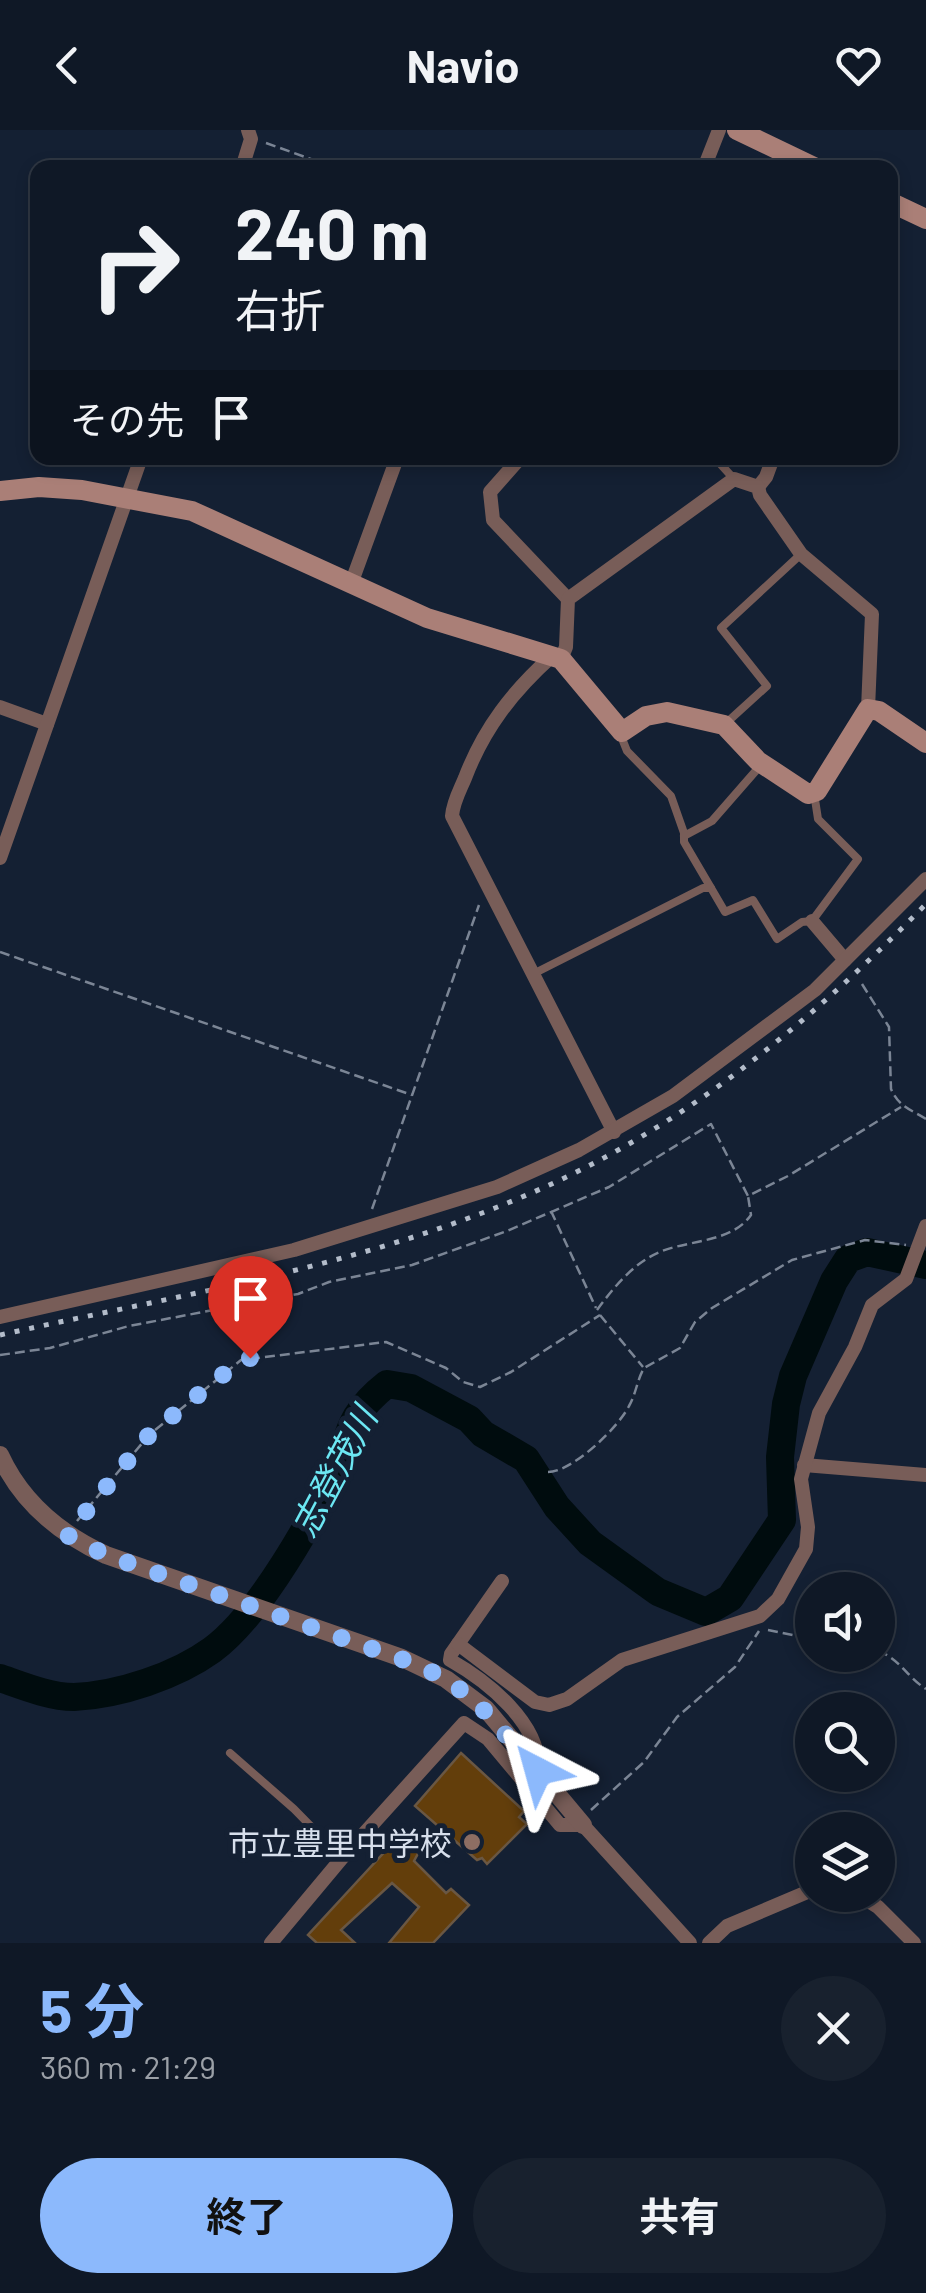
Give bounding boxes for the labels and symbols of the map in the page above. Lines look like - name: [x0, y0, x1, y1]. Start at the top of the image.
- pin: [208, 1256, 293, 1359]
- water label: 志登茂川: [282, 1396, 386, 1543]
- position arrow: [486, 1719, 590, 1823]
- place label: 市立豊里中学校: [228, 1823, 452, 1861]
- marker: 市立豊里中学校: [461, 1831, 483, 1853]

